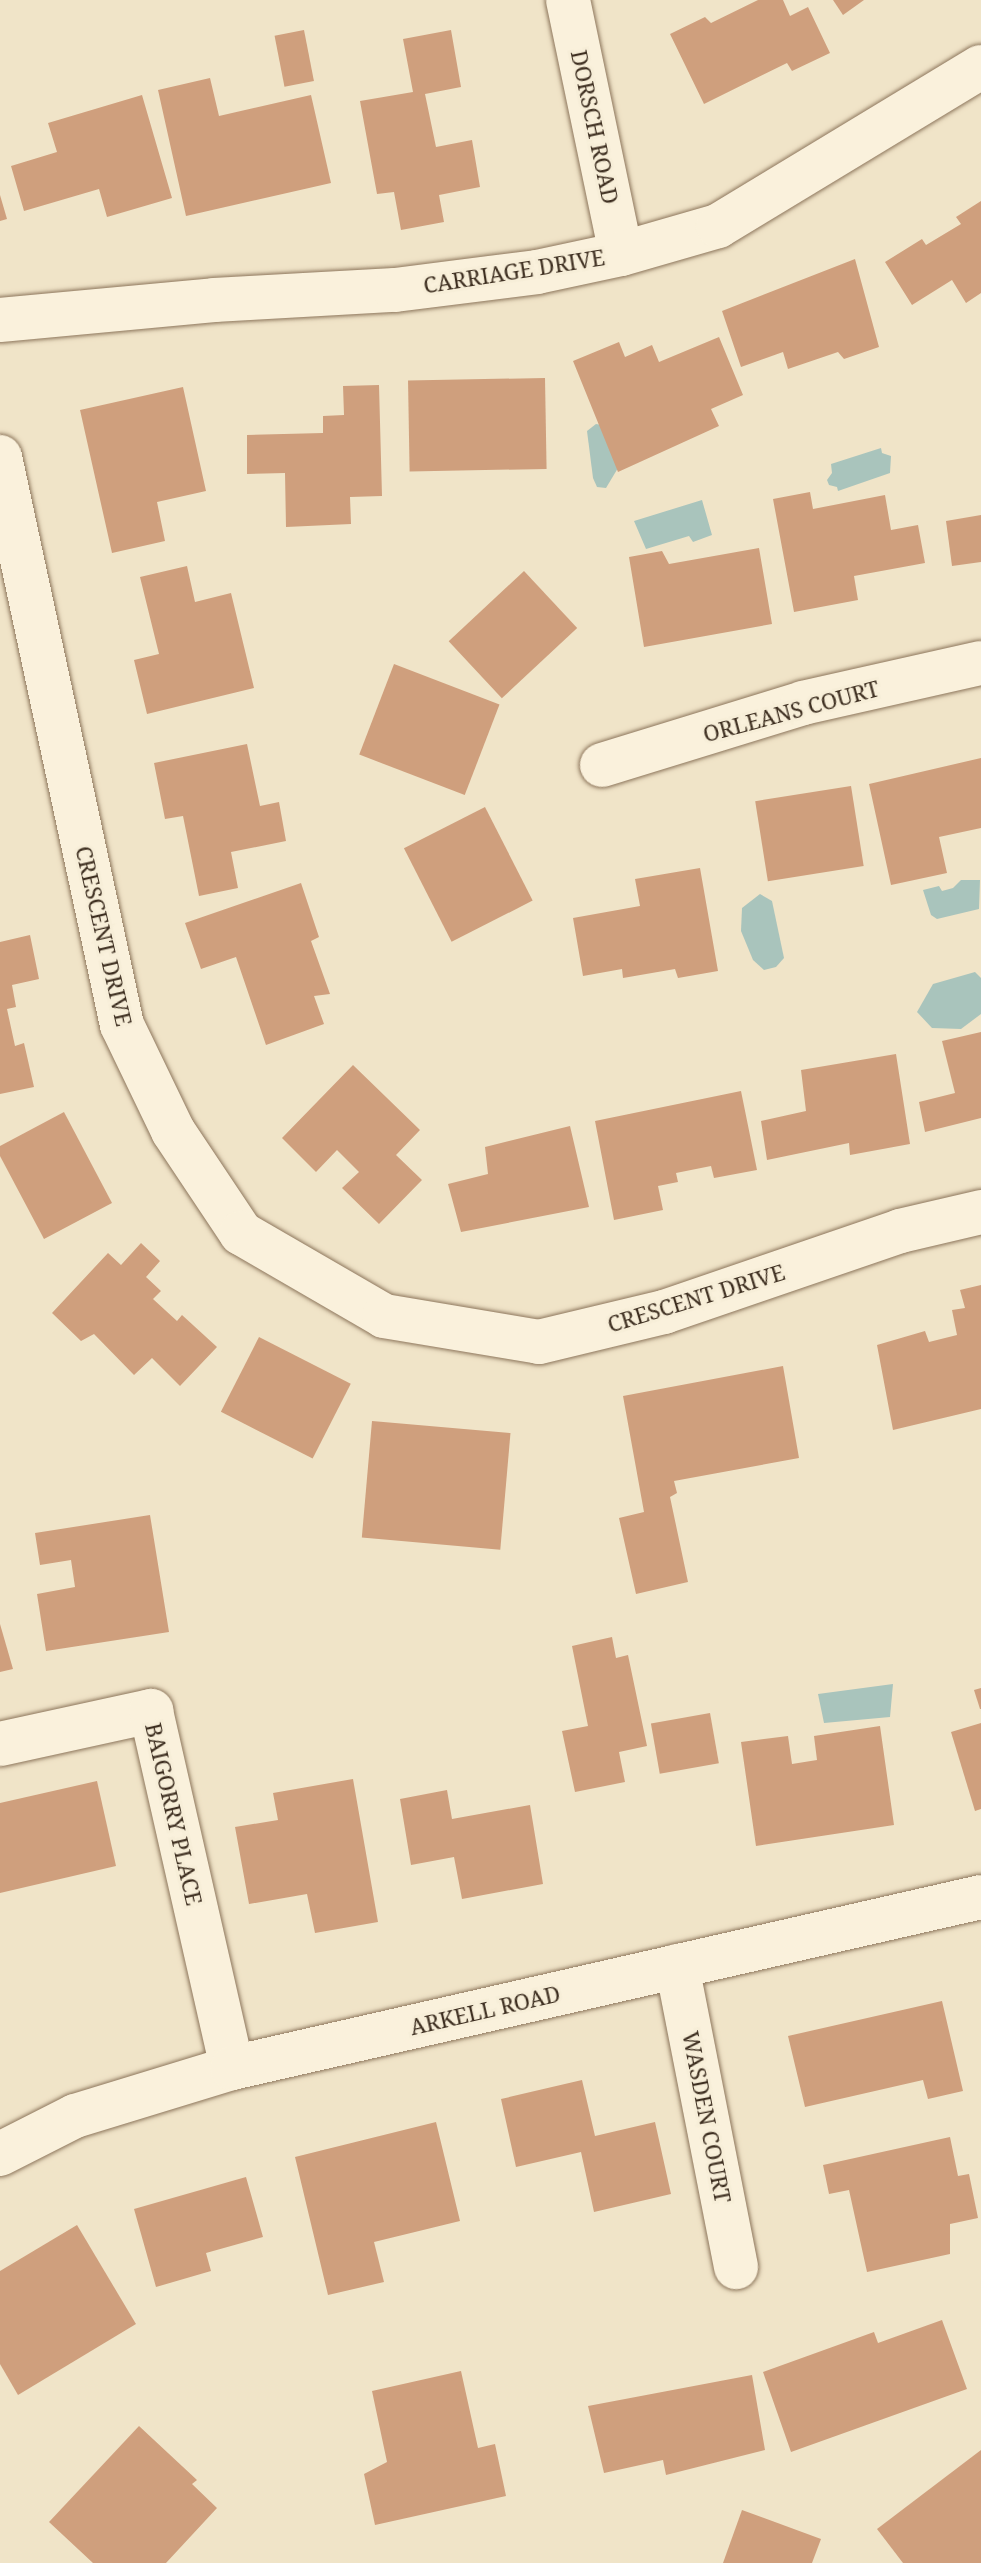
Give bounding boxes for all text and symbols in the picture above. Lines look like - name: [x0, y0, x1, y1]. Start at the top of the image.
- street label: DORSCH ROAD: [566, 48, 624, 206]
- street label: CARRIAGE DRIVE: [421, 244, 607, 298]
- street label: ORLEANS COURT: [700, 675, 882, 747]
- street label: CRESCENT DRIVE: [70, 843, 138, 1029]
- street label: CRESCENT DRIVE: [604, 1258, 788, 1338]
- street label: BAIGORRY PLACE: [140, 1720, 208, 1908]
- street label: ARKELL ROAD: [407, 1980, 563, 2040]
- street label: WASDEN COURT: [677, 2029, 737, 2205]

